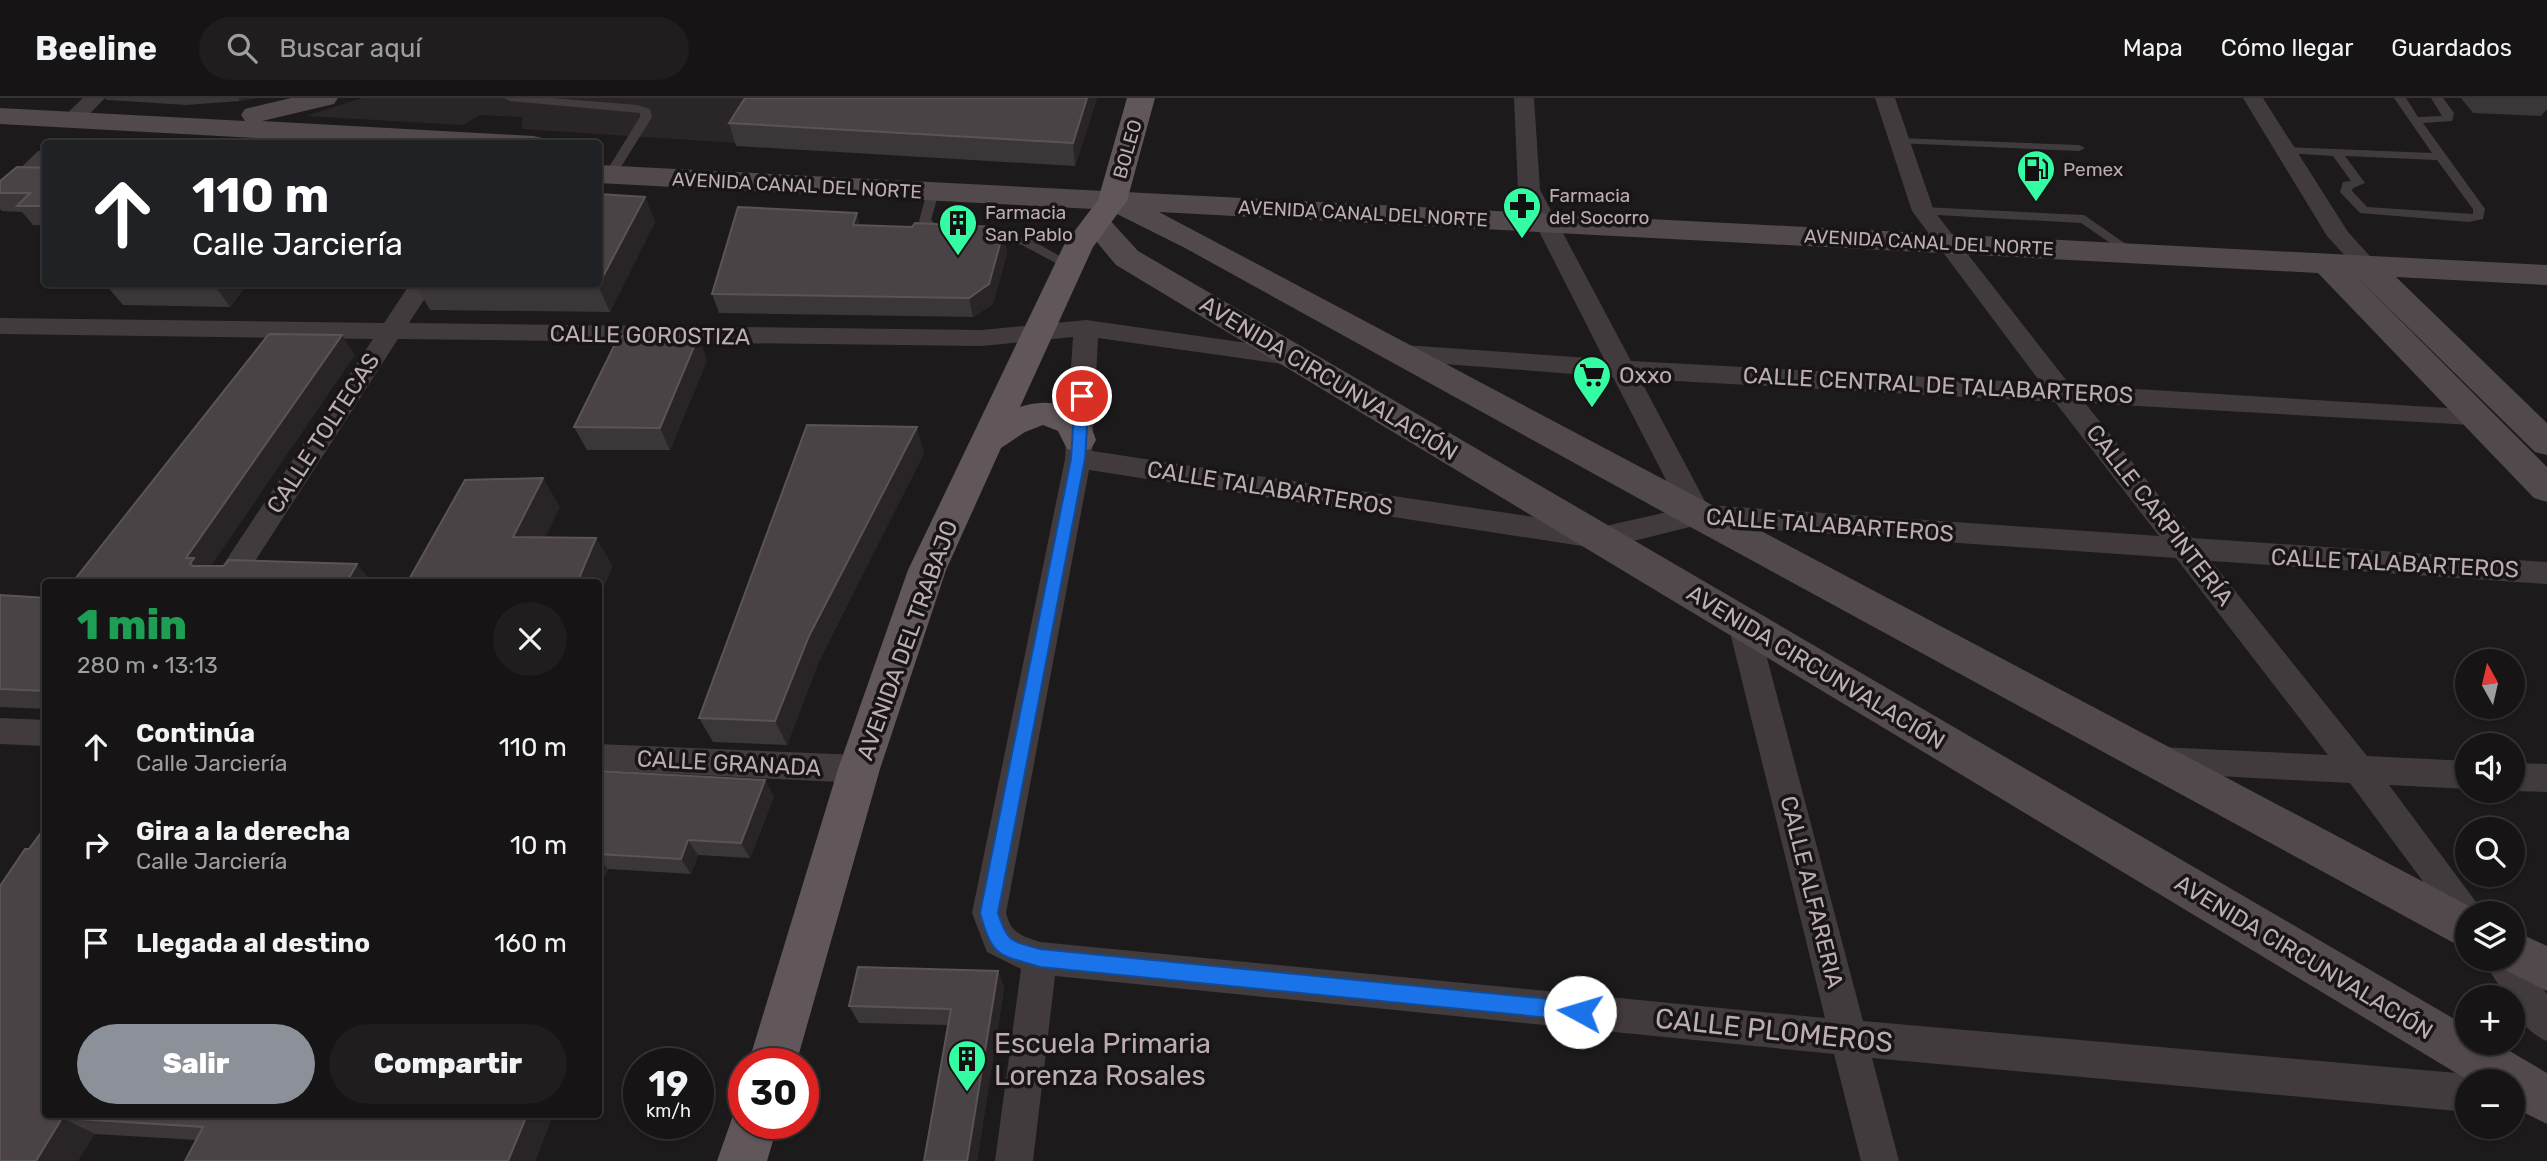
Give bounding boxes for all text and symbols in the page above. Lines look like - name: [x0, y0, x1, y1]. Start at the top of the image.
- search box: [199, 17, 689, 80]
- text: Beeline: [35, 29, 157, 68]
- icon: search: [223, 29, 261, 67]
- text: Buscar aquí: [279, 33, 422, 64]
- text: Mapa: [2123, 34, 2183, 62]
- text: Cómo llegar: [2221, 34, 2353, 62]
- text: Guardados: [2391, 34, 2512, 62]
- street label: BOLEO: [1108, 117, 1147, 181]
- fuel station icon: Pemex: [2015, 148, 2057, 203]
- place label: Pemex: [2063, 158, 2123, 181]
- text: 110 m: [192, 166, 329, 224]
- street label: AVENIDA CANAL DEL NORTE: [671, 167, 923, 204]
- icon: ahead: [77, 168, 168, 259]
- place label: Farmacia del Socorro: [1549, 184, 1650, 229]
- pharmacy icon: Farmacia del Socorro: [1501, 185, 1543, 240]
- street label: AVENIDA CANAL DEL NORTE: [1237, 195, 1489, 232]
- place label: Farmacia San Pablo: [985, 201, 1073, 246]
- building icon: Farmacia San Pablo: [937, 202, 979, 257]
- street label: AVENIDA CANAL DEL NORTE: [1803, 224, 2055, 261]
- text: Calle Jarciería: [192, 225, 403, 263]
- street label: AVENIDA CIRCUNVALACIÓN: [1195, 290, 1463, 466]
- street label: CALLE GOROSTIZA: [549, 319, 751, 351]
- street label: CALLE TOLTECAS: [261, 347, 385, 519]
- supermarket icon: Oxxo: [1571, 354, 1613, 409]
- place label: Oxxo: [1619, 361, 1672, 389]
- street label: CALLE CENTRAL DE TALABARTEROS: [1742, 361, 2134, 409]
- pin: [1052, 366, 1112, 426]
- icon: arrive: [1063, 377, 1101, 415]
- street label: CALLE CARPINTERÍA: [2080, 419, 2240, 611]
- street label: CALLE TALABARTEROS: [1145, 455, 1395, 521]
- street label: CALLE TALABARTEROS: [1705, 502, 1955, 548]
- street label: AVENIDA DEL TRABAJO: [851, 516, 963, 764]
- street label: CALLE TALABARTEROS: [2270, 543, 2520, 583]
- street label: AVENIDA CIRCUNVALACIÓN: [1682, 579, 1950, 755]
- text: 1 min: [77, 600, 187, 650]
- button: close: [493, 602, 567, 676]
- north arrow: [2455, 649, 2525, 719]
- map controls: [2455, 649, 2525, 1139]
- text: 280 m · 13:13: [77, 651, 218, 679]
- text: Continúa: [136, 718, 255, 749]
- icon: ahead: [77, 728, 115, 766]
- text: 110 m: [499, 732, 567, 763]
- button: sound: [2455, 733, 2525, 803]
- street label: CALLE GRANADA: [636, 744, 822, 782]
- text: Calle Jarciería: [136, 749, 288, 777]
- street label: CALLE ALFARERIA: [1775, 793, 1849, 991]
- text: Gira a la derecha: [136, 816, 350, 847]
- button: search: [2455, 817, 2525, 887]
- icon: right: [77, 826, 115, 864]
- text: 10 m: [510, 830, 567, 861]
- text: Calle Jarciería: [136, 847, 288, 875]
- street label: AVENIDA CIRCUNVALACIÓN: [2170, 869, 2438, 1045]
- button: layers: [2455, 901, 2525, 971]
- icon: arrive: [77, 924, 115, 962]
- text: Llegada al destino: [136, 928, 370, 959]
- text: 160 m: [494, 928, 567, 959]
- position arrow: [1543, 975, 1617, 1049]
- button: +: [2455, 985, 2525, 1055]
- street label: CALLE PLOMEROS: [1653, 1002, 1894, 1059]
- button: Salir: [77, 1024, 315, 1104]
- button: Compartir: [329, 1024, 567, 1104]
- place label: Escuela Primaria Lorenza Rosales: [994, 1027, 1211, 1092]
- building icon: Escuela Primaria Lorenza Rosales: [946, 1038, 988, 1093]
- speed limit sign: 30: [728, 1048, 819, 1139]
- text: 19: [649, 1063, 688, 1105]
- button: −: [2455, 1069, 2525, 1139]
- text: km/h: [646, 1100, 691, 1122]

